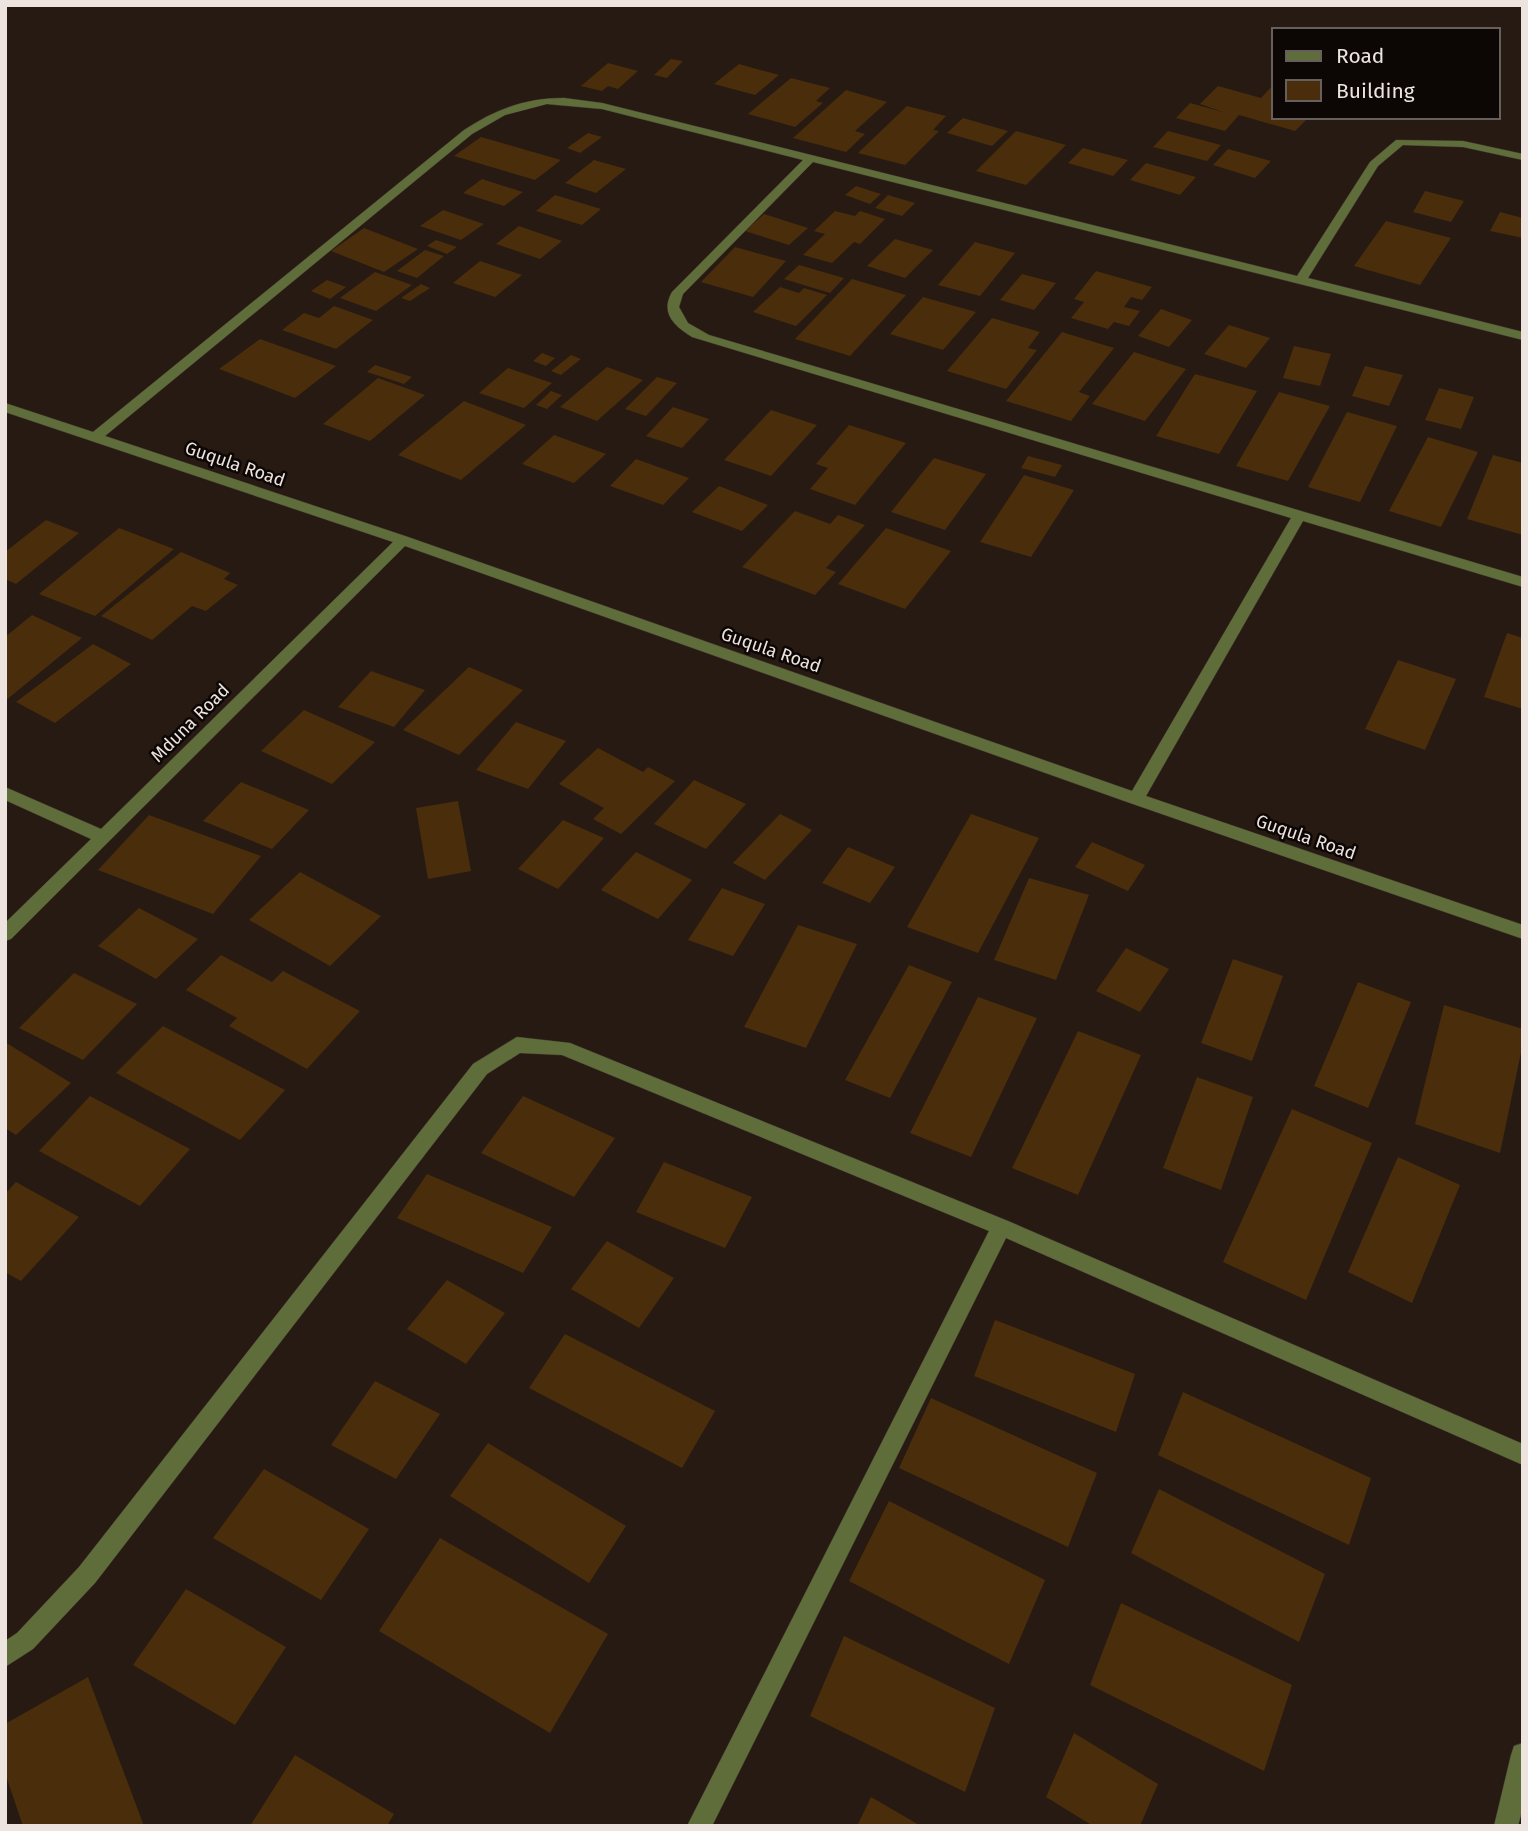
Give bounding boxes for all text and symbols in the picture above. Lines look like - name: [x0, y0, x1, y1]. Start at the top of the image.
- legend: [1272, 28, 1500, 119]
- text: Road: [1336, 43, 1384, 69]
- text: Building: [1336, 78, 1415, 104]
- street label: Guqula Road: [182, 437, 288, 491]
- street label: Guqula Road: [718, 623, 824, 677]
- street label: Mduna Road: [146, 679, 234, 767]
- street label: Guqula Road: [1253, 810, 1359, 864]

